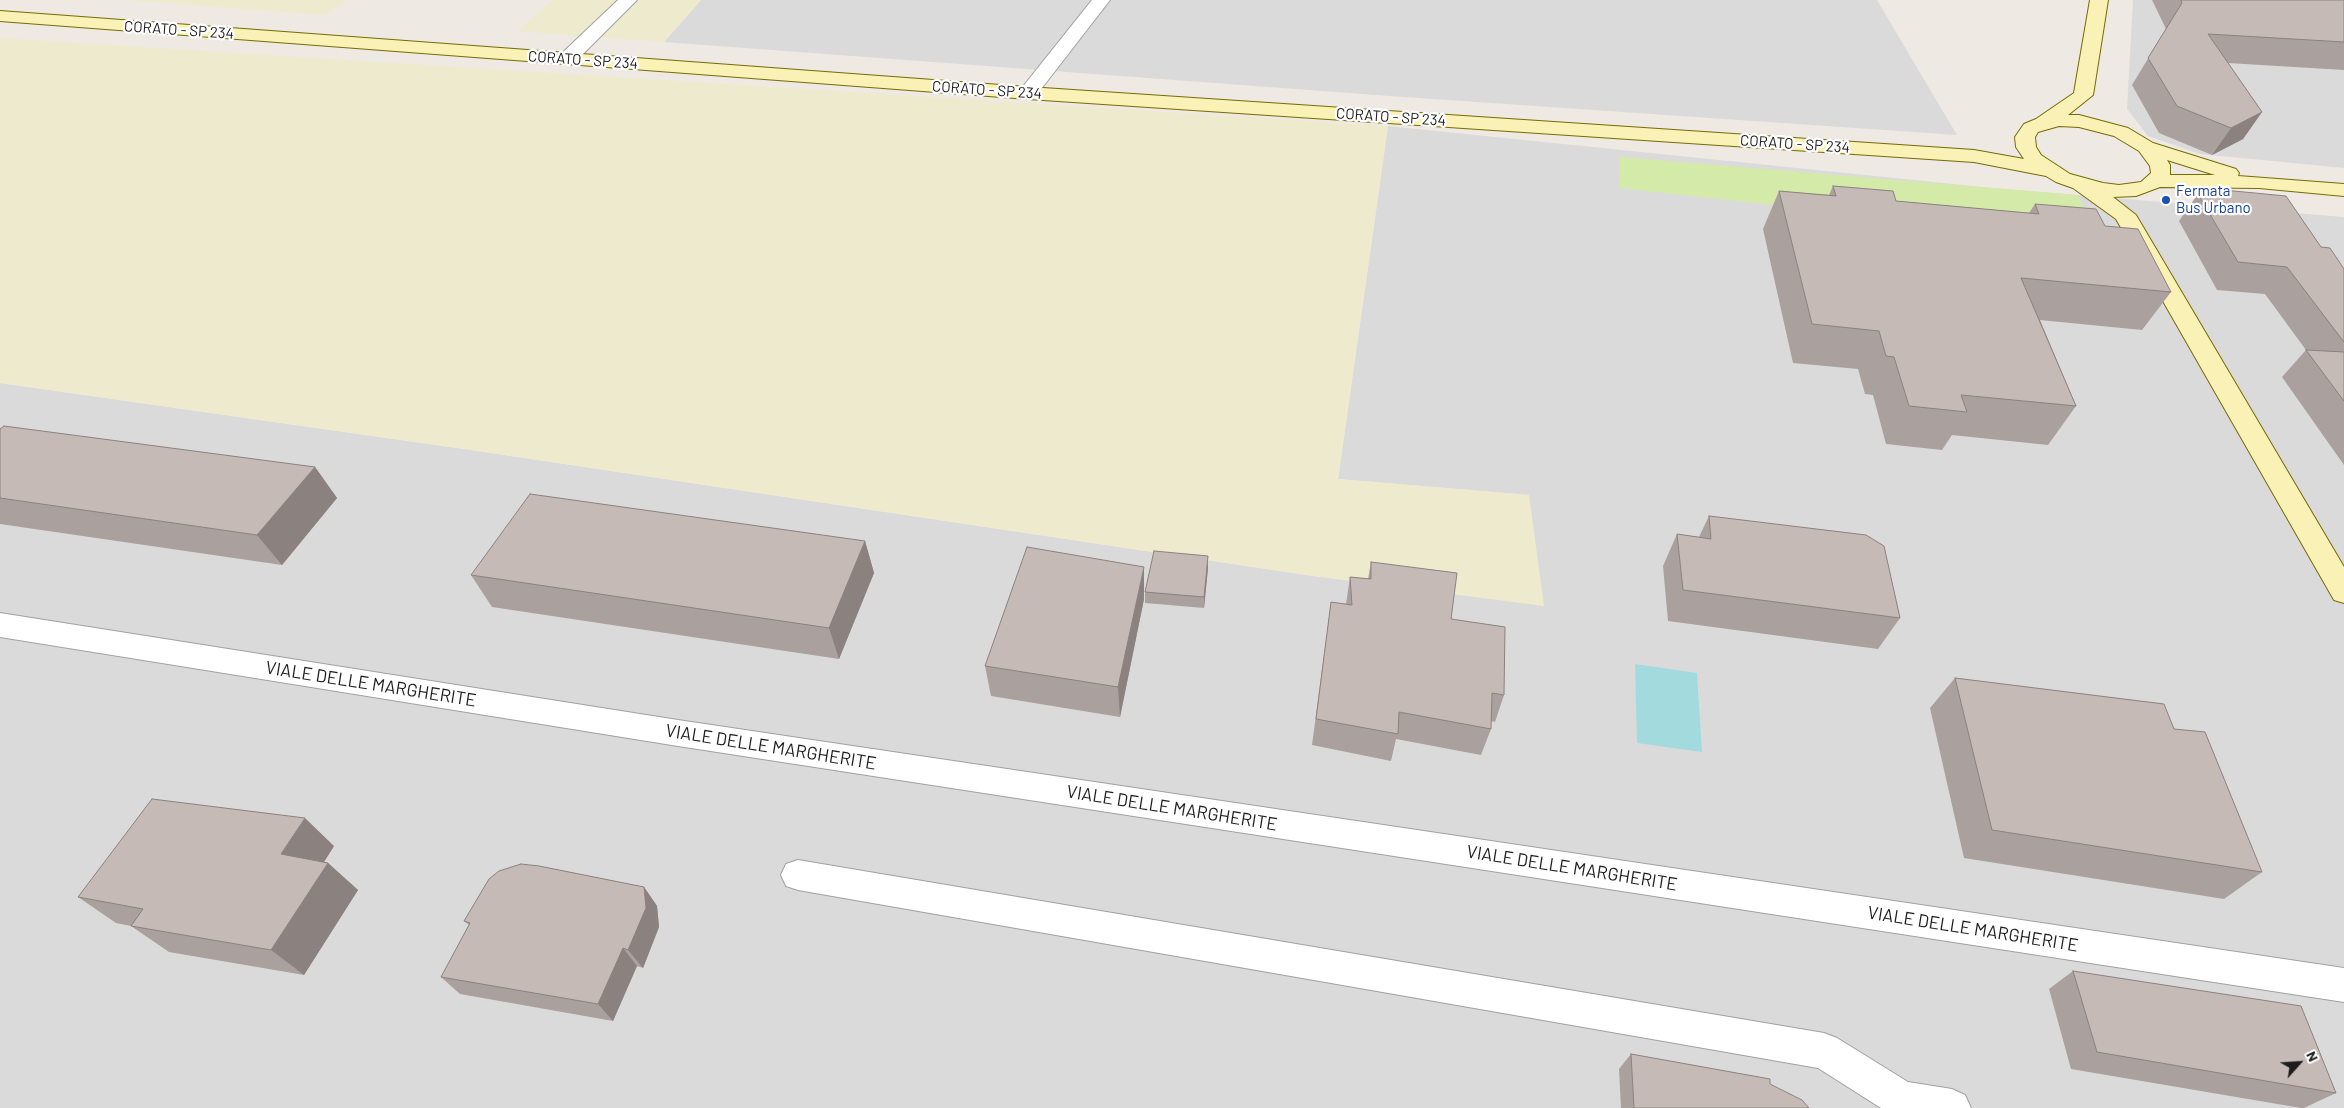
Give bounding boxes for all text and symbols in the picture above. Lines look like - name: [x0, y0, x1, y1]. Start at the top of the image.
- street label: CORATO - SP 234: [124, 17, 234, 43]
- street label: CORATO - SP 234: [528, 47, 638, 73]
- street label: CORATO - SP 234: [932, 77, 1042, 103]
- street label: CORATO - SP 234: [1336, 104, 1446, 130]
- street label: CORATO - SP 234: [1740, 131, 1850, 157]
- place label: Fermata Bus Urbano: [2176, 182, 2251, 217]
- marker: Fermata Bus Urbano: [2160, 194, 2172, 206]
- street label: VIALE DELLE MARGHERITE: [264, 657, 478, 711]
- street label: VIALE DELLE MARGHERITE: [664, 720, 878, 774]
- street label: VIALE DELLE MARGHERITE: [1065, 781, 1279, 835]
- street label: VIALE DELLE MARGHERITE: [1465, 841, 1679, 895]
- street label: VIALE DELLE MARGHERITE: [1866, 902, 2080, 956]
- north arrow: [2274, 1038, 2324, 1088]
- text: N: [2303, 1048, 2323, 1064]

